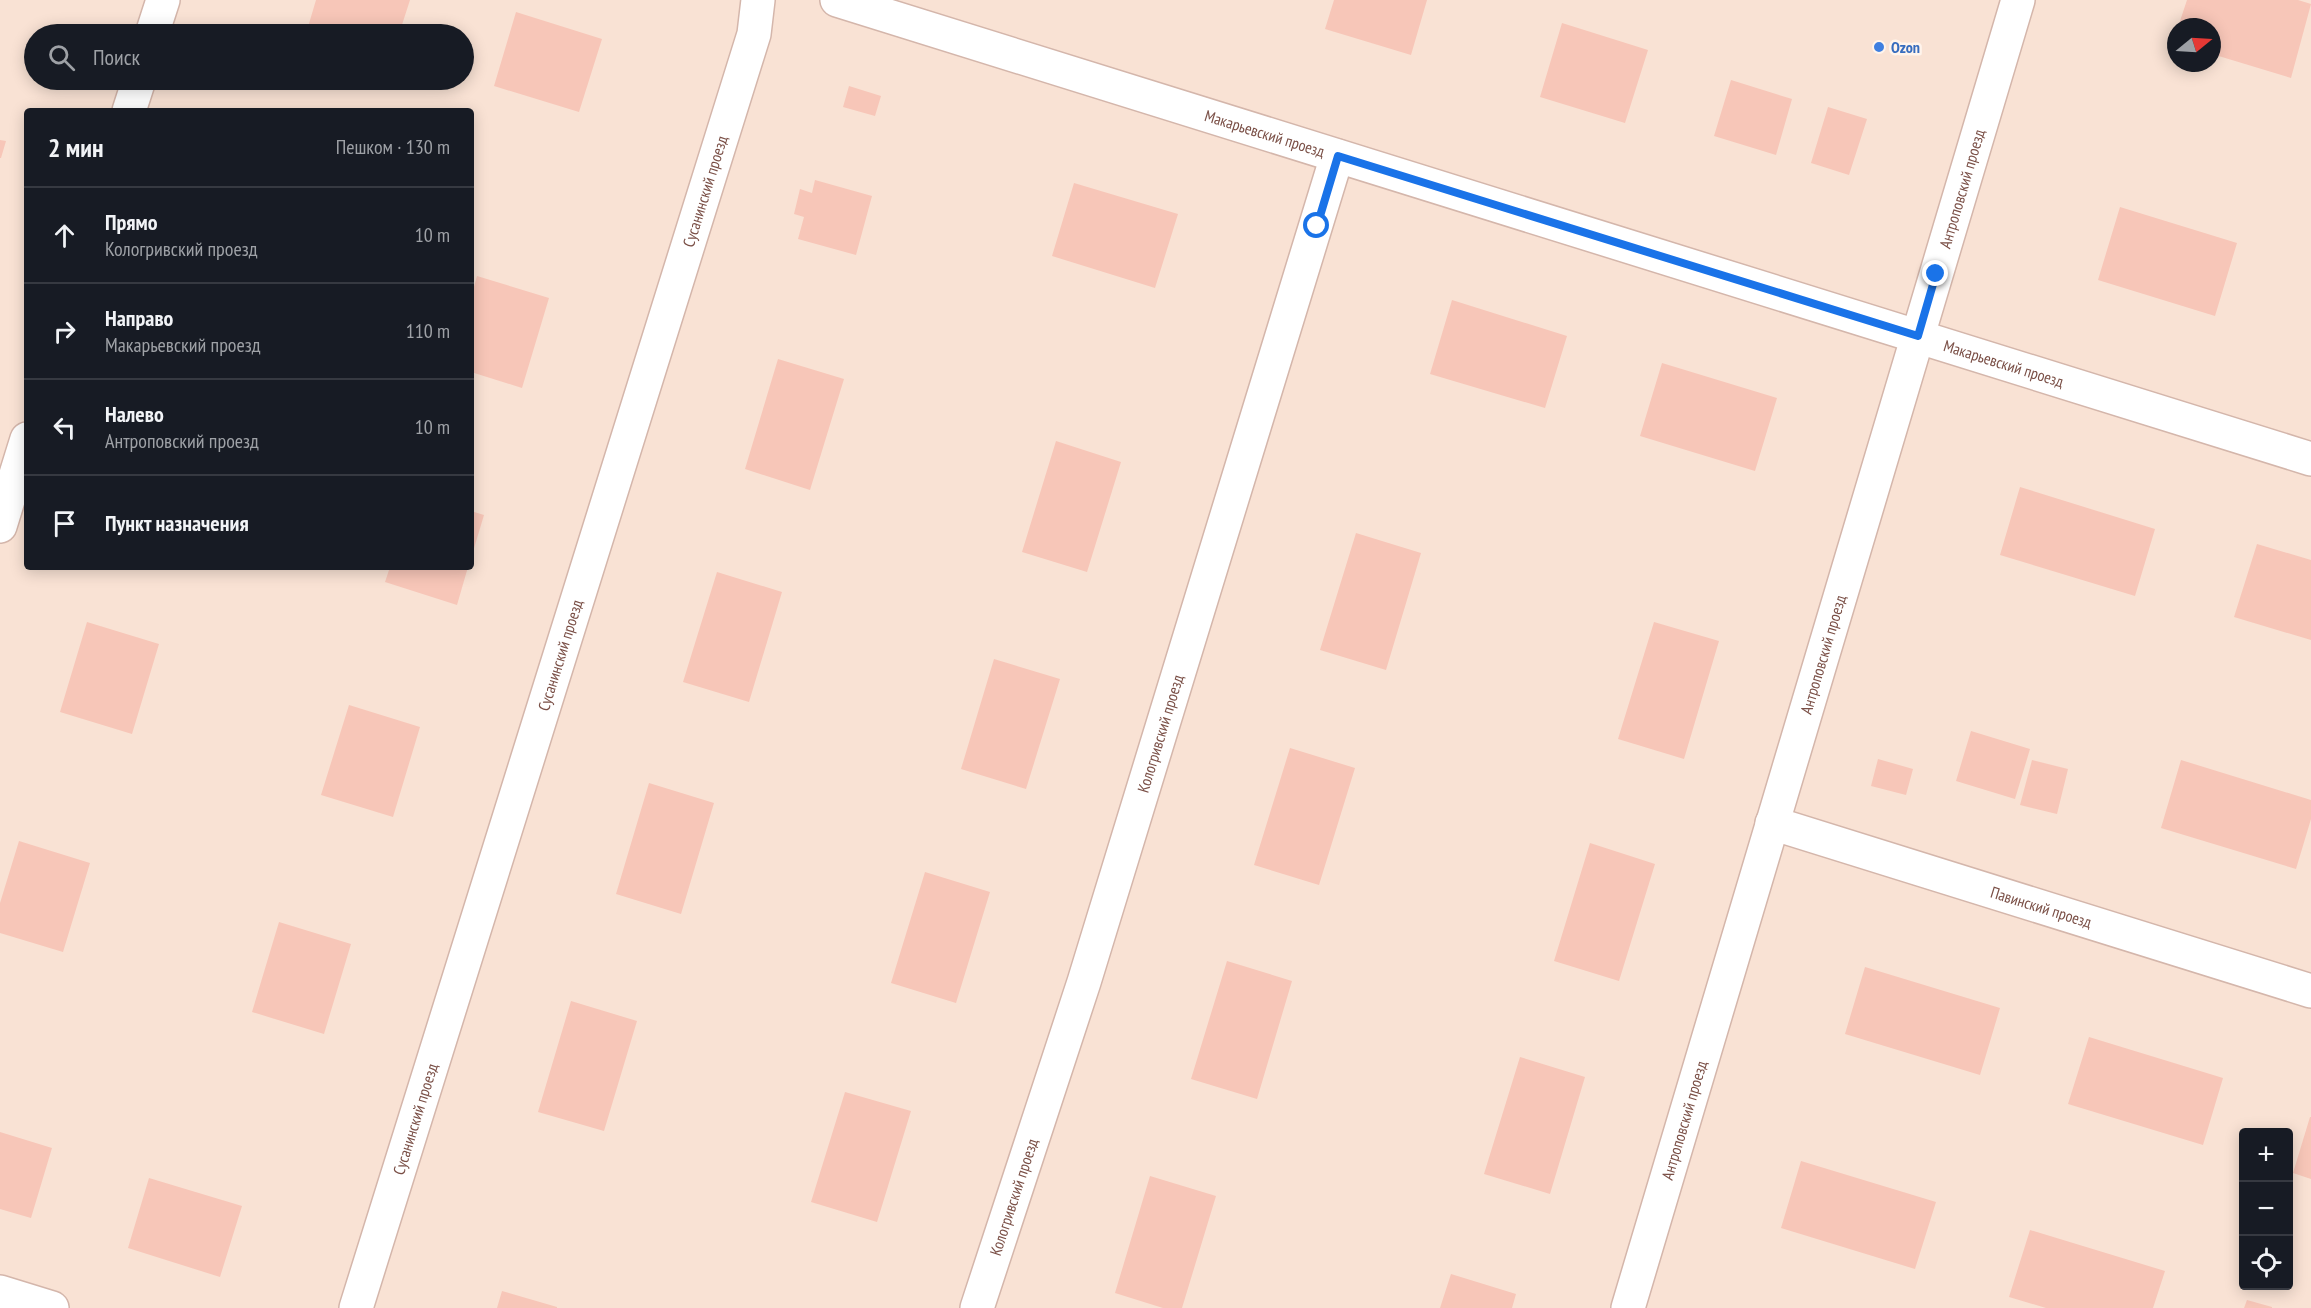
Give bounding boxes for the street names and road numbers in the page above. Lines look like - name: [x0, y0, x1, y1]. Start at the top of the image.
- street label: Макарьевский проезд: [1202, 105, 1327, 161]
- street label: Антроповский проезд: [1935, 127, 1989, 251]
- street label: Сусанинский проезд: [678, 133, 732, 249]
- street label: Макарьевский проезд: [1941, 335, 2066, 391]
- street label: Антроповский проезд: [1796, 593, 1850, 716]
- street label: Сусанинский проезд: [533, 597, 587, 713]
- street label: Кологривский проезд: [1133, 672, 1188, 795]
- street label: Павинский проезд: [1988, 882, 2094, 932]
- street label: Антроповский проезд: [1657, 1058, 1711, 1182]
- street label: Сусанинский проезд: [388, 1061, 442, 1177]
- street label: Кологривский проезд: [985, 1136, 1042, 1258]

